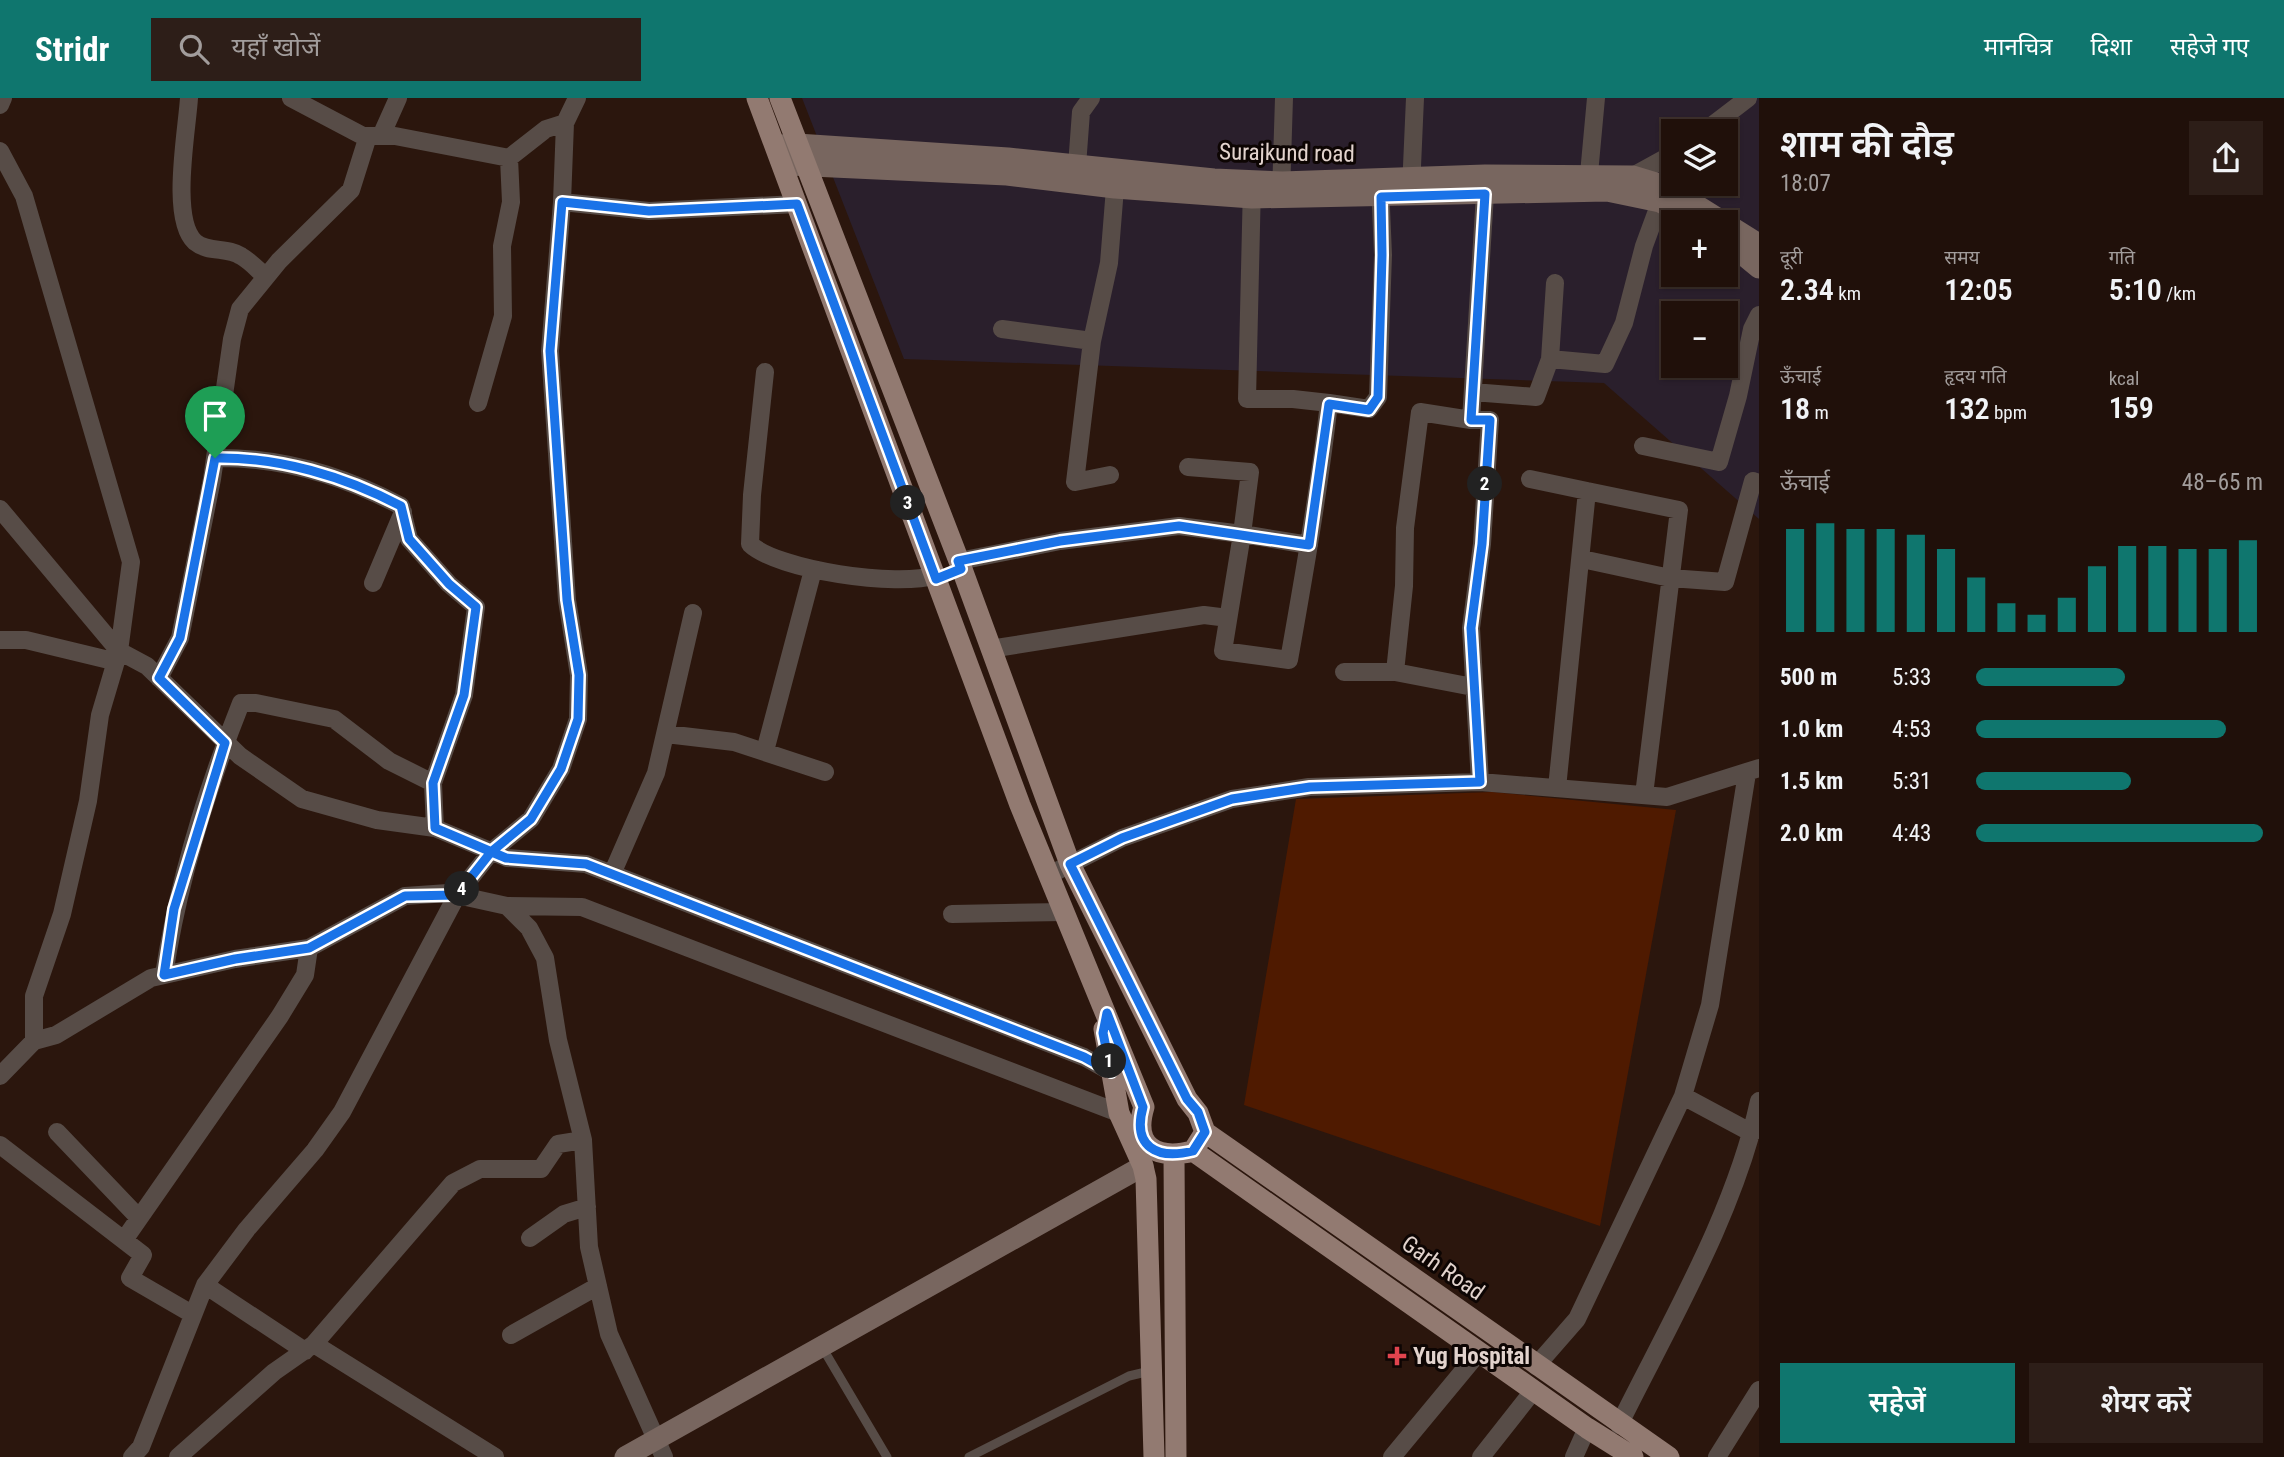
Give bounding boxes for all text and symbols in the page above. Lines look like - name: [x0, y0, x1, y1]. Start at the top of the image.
- search box: [151, 18, 641, 81]
- text: Stridr: [35, 30, 109, 69]
- icon: search: [175, 30, 213, 68]
- text: यहाँ खोजें: [231, 32, 320, 62]
- text: मानचित्र: [1984, 33, 2052, 61]
- text: दिशा: [2090, 33, 2132, 61]
- text: सहेजे गए: [2170, 33, 2249, 61]
- map controls: [1661, 119, 1738, 378]
- button: layers: [1661, 119, 1738, 196]
- button: share: [2189, 121, 2263, 195]
- text: शाम की दौड़: [1780, 122, 1954, 166]
- street label: Surajkund road: [1219, 138, 1355, 168]
- text: 18:07: [1780, 170, 1831, 197]
- button: +: [1661, 210, 1738, 287]
- text: दूरी: [1780, 246, 1803, 269]
- text: समय: [1944, 246, 1980, 269]
- text: गति: [2109, 246, 2135, 269]
- text: 2.34: [1780, 272, 1834, 307]
- text: 12:05: [1944, 272, 2013, 307]
- text: 5:10: [2109, 272, 2162, 307]
- text: km: [1834, 282, 1861, 305]
- text: /km: [2162, 282, 2196, 305]
- button: −: [1661, 301, 1738, 378]
- text: ऊँचाई: [1780, 365, 1821, 388]
- text: हृदय गति: [1944, 365, 2007, 388]
- text: kcal: [2109, 367, 2139, 390]
- pin: [185, 386, 245, 458]
- text: 159: [2109, 390, 2154, 425]
- text: 18: [1780, 391, 1810, 426]
- text: 132: [1944, 391, 1990, 426]
- icon: arrive: [196, 397, 234, 435]
- text: m: [1810, 401, 1829, 424]
- text: bpm: [1990, 401, 2027, 424]
- pin: 2: [1468, 466, 1502, 502]
- text: ऊँचाई: [1780, 469, 1830, 496]
- text: 48–65 m: [2182, 469, 2263, 496]
- text: 2: [1480, 472, 1489, 495]
- pin: 3: [890, 486, 926, 520]
- text: 3: [903, 491, 912, 514]
- text: 500 m: [1780, 664, 1837, 691]
- text: 5:33: [1892, 664, 1931, 691]
- text: 1.0 km: [1780, 716, 1843, 743]
- text: 4:53: [1892, 716, 1931, 743]
- text: 1.5 km: [1780, 768, 1843, 795]
- text: 5:31: [1892, 768, 1931, 795]
- text: 2.0 km: [1780, 820, 1843, 847]
- text: 4:43: [1892, 820, 1931, 847]
- pin: 4: [444, 872, 480, 906]
- text: 4: [457, 877, 466, 900]
- pin: 1: [1092, 1044, 1126, 1079]
- text: 1: [1104, 1049, 1113, 1072]
- street label: Garh Road: [1397, 1230, 1489, 1306]
- place label: Yug Hospital: [1413, 1343, 1530, 1370]
- marker: Yug Hospital: [1387, 1346, 1407, 1366]
- button: सहेजें: [1780, 1363, 2015, 1443]
- button: शेयर करें: [2029, 1363, 2263, 1443]

